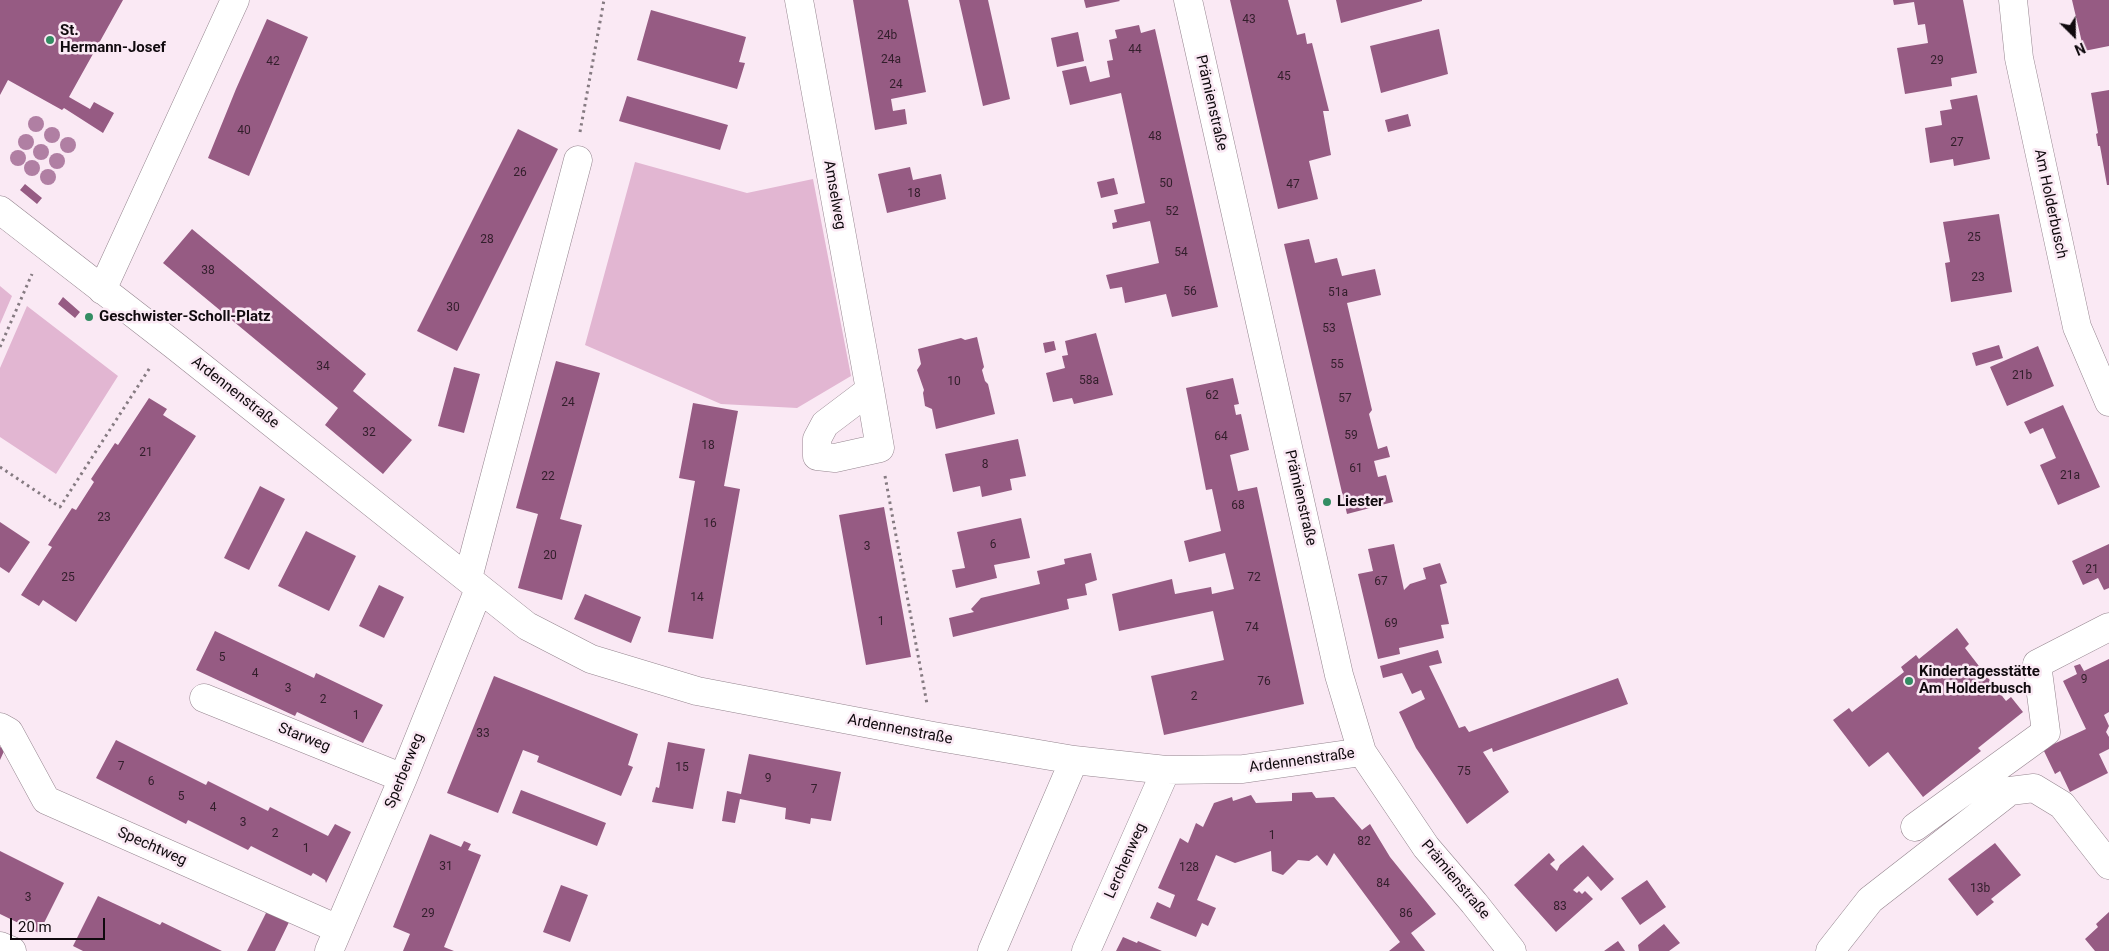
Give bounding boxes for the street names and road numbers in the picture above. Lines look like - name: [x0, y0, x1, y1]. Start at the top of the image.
- street label: Prämienstraße: [1191, 53, 1231, 153]
- street label: Am Holderbusch: [2030, 148, 2070, 260]
- street label: Amselweg: [819, 159, 849, 231]
- street label: Ardennenstraße: [188, 353, 282, 433]
- street label: Prämienstraße: [1280, 448, 1320, 548]
- street label: Ardennenstraße: [846, 711, 954, 749]
- street label: Starweg: [275, 719, 333, 757]
- street label: Sperberweg: [382, 731, 428, 811]
- street label: Ardennenstraße: [1248, 745, 1356, 777]
- street label: Lerchenweg: [1101, 820, 1151, 902]
- street label: Spechtweg: [115, 824, 189, 870]
- street label: Prämienstraße: [1417, 837, 1493, 923]

